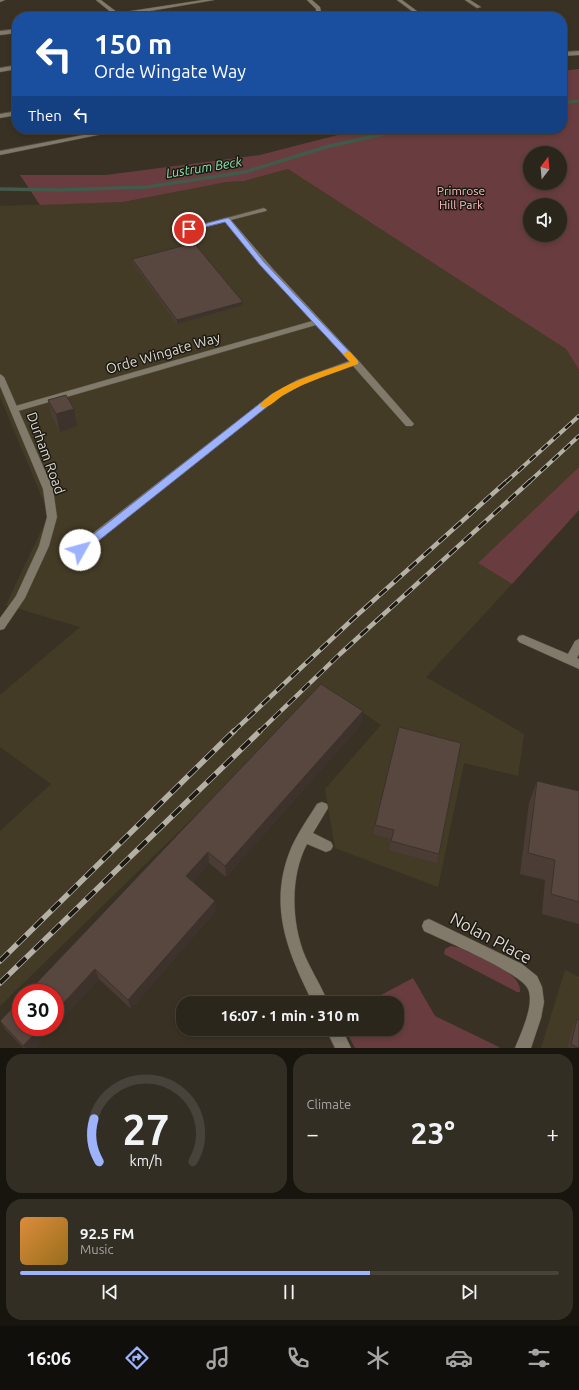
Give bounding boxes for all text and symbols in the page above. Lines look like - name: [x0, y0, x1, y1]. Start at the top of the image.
- icon: left: [28, 28, 80, 80]
- text: 150 m: [94, 28, 172, 59]
- text: Orde Wingate Way: [94, 61, 246, 81]
- icon: left: [70, 104, 92, 126]
- text: Then: [28, 107, 62, 124]
- north arrow: [523, 146, 567, 190]
- map controls: [523, 146, 567, 242]
- water label: Lustrum Beck: [165, 154, 243, 180]
- park label: Primrose Hill Park: [437, 184, 485, 211]
- button: sound: [523, 198, 567, 242]
- pin: [172, 212, 206, 246]
- icon: arrive: [178, 218, 200, 240]
- street label: Orde Wingate Way: [104, 329, 222, 377]
- street label: Durham Road: [24, 410, 68, 496]
- position arrow: [59, 529, 101, 571]
- street label: Nolan Place: [447, 908, 535, 967]
- speed limit sign: 30: [12, 984, 64, 1036]
- text: 16:07 · 1 min · 310 m: [221, 1007, 359, 1024]
- text: Climate: [307, 1097, 351, 1111]
- text: 27: [123, 1105, 170, 1152]
- text: 23°: [411, 1116, 455, 1150]
- text: −: [307, 1121, 319, 1146]
- text: +: [547, 1121, 559, 1146]
- text: km/h: [130, 1152, 163, 1168]
- text: 92.5 FM: [80, 1225, 134, 1242]
- text: Music: [80, 1242, 114, 1256]
- icon: previous: [99, 1281, 121, 1303]
- icon: pause: [278, 1281, 300, 1303]
- icon: next: [458, 1281, 480, 1303]
- icon: directions: [123, 1344, 151, 1372]
- icon: music: [204, 1344, 232, 1372]
- icon: phone: [284, 1344, 312, 1372]
- icon: climate: [364, 1344, 392, 1372]
- icon: car: [445, 1344, 473, 1372]
- icon: filters: [525, 1344, 553, 1372]
- text: 16:06: [26, 1348, 71, 1368]

